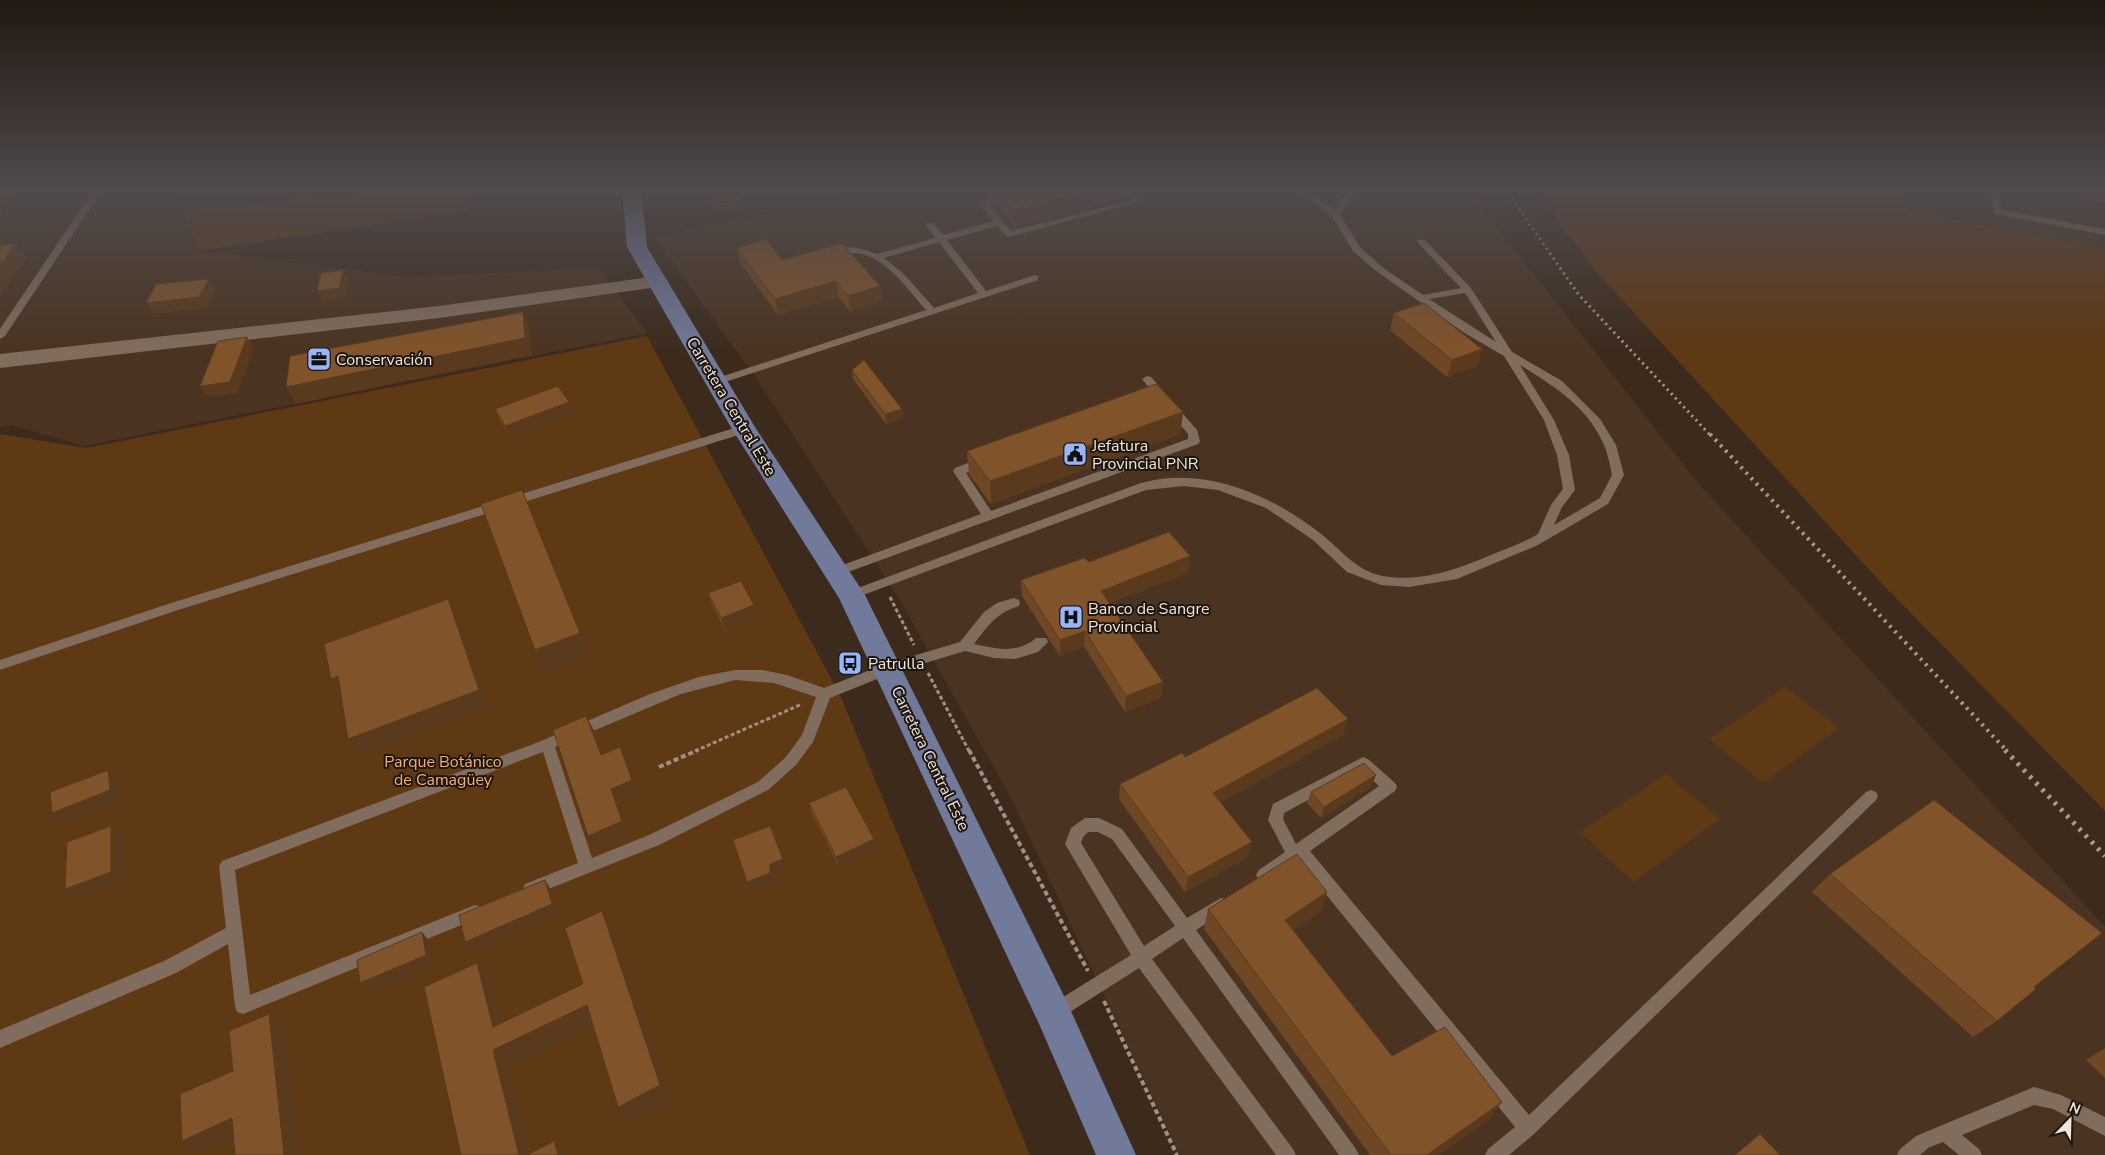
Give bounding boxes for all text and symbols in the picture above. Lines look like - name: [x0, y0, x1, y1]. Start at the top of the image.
- street label: Carretera Central Este: [681, 333, 781, 480]
- office icon: Conservación: [306, 346, 332, 372]
- place label: Conservación: [336, 349, 432, 371]
- place label: Jefatura Provincial PNR: [1091, 435, 1199, 475]
- public building icon: Jefatura Provincial PNR: [1062, 441, 1088, 467]
- place label: Banco de Sangre Provincial: [1088, 598, 1210, 638]
- hospital icon: Banco de Sangre Provincial: [1058, 604, 1084, 630]
- bus stop icon: Patrulla: [837, 650, 863, 676]
- place label: Patrulla: [868, 653, 924, 675]
- street label: Carretera Central Este: [886, 682, 975, 834]
- park label: Parque Botánico de Camagüey: [384, 751, 502, 791]
- north arrow: [2045, 1095, 2095, 1145]
- text: N: [2066, 1098, 2083, 1119]

